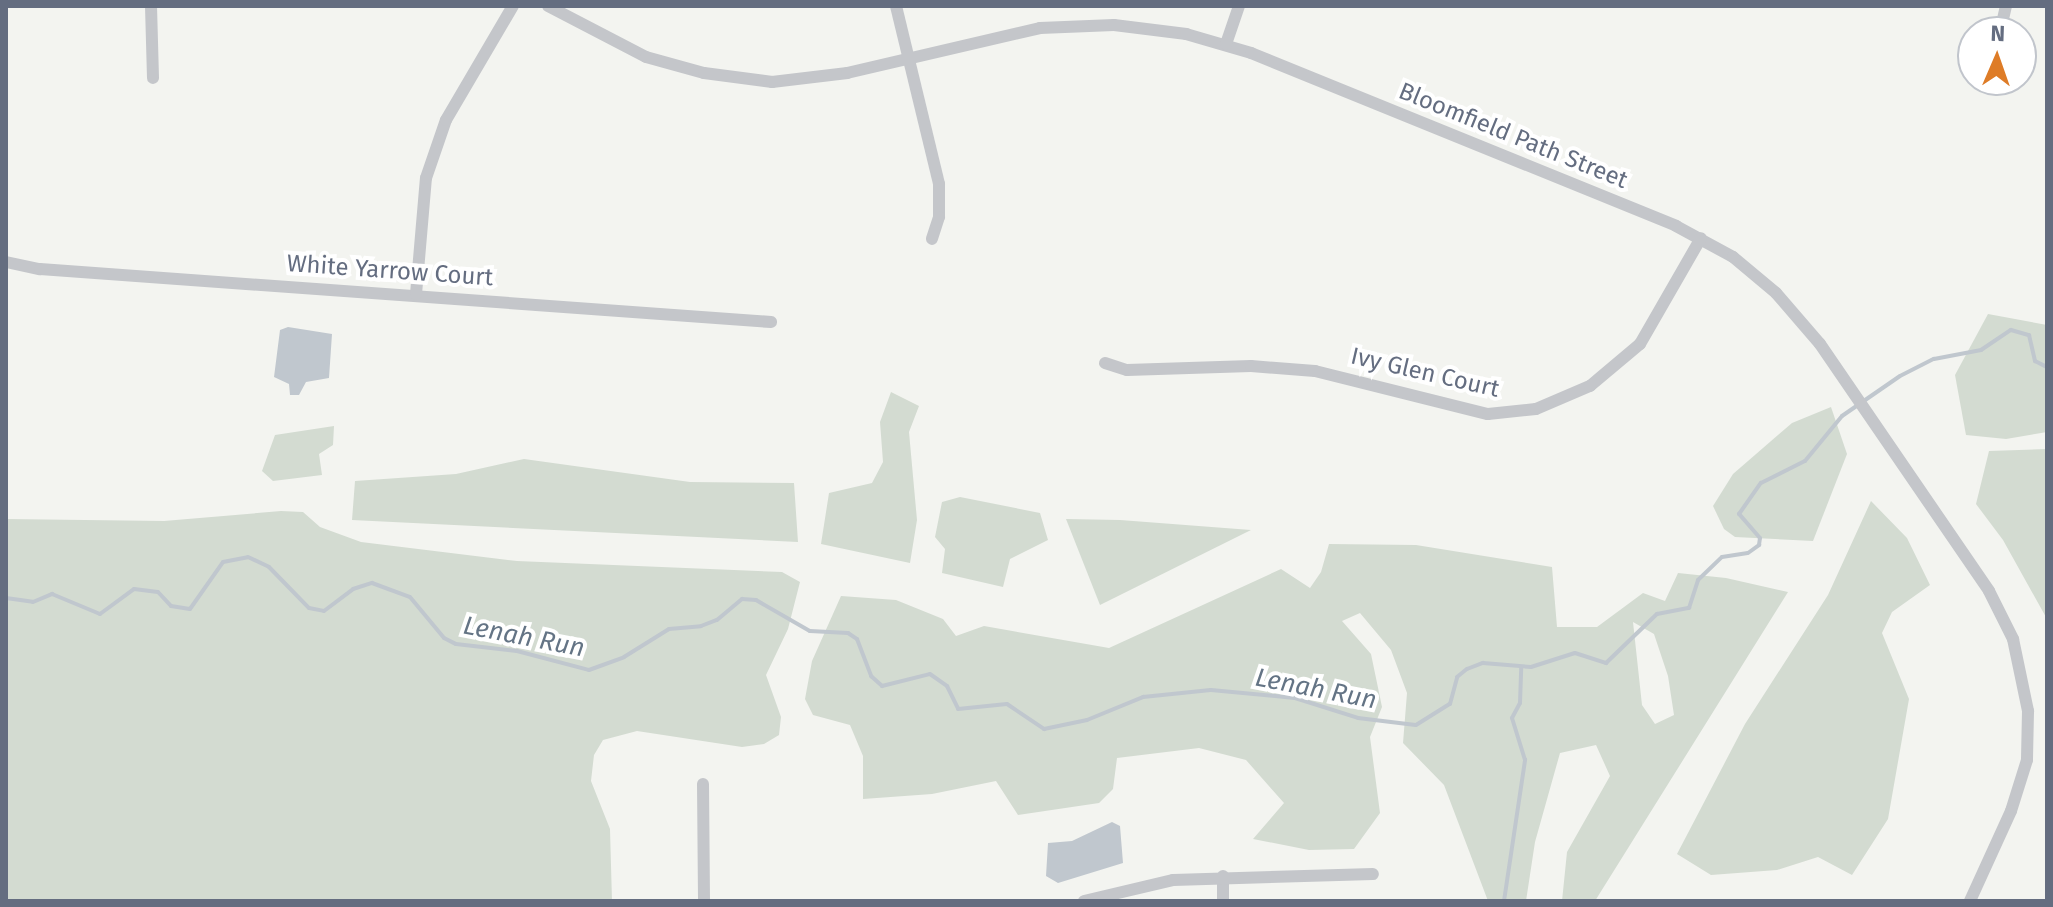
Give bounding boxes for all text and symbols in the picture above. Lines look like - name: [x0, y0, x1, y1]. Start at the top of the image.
- north arrow: [1957, 16, 2037, 96]
- text: N: [1990, 20, 2006, 47]
- street label: Bloomfield Path Street: [1394, 77, 1632, 195]
- street label: White Yarrow Court: [286, 249, 494, 293]
- street label: Ivy Glen Court: [1348, 342, 1502, 404]
- water label: Lenah Run: [461, 610, 587, 664]
- water label: Lenah Run: [1253, 662, 1379, 716]

